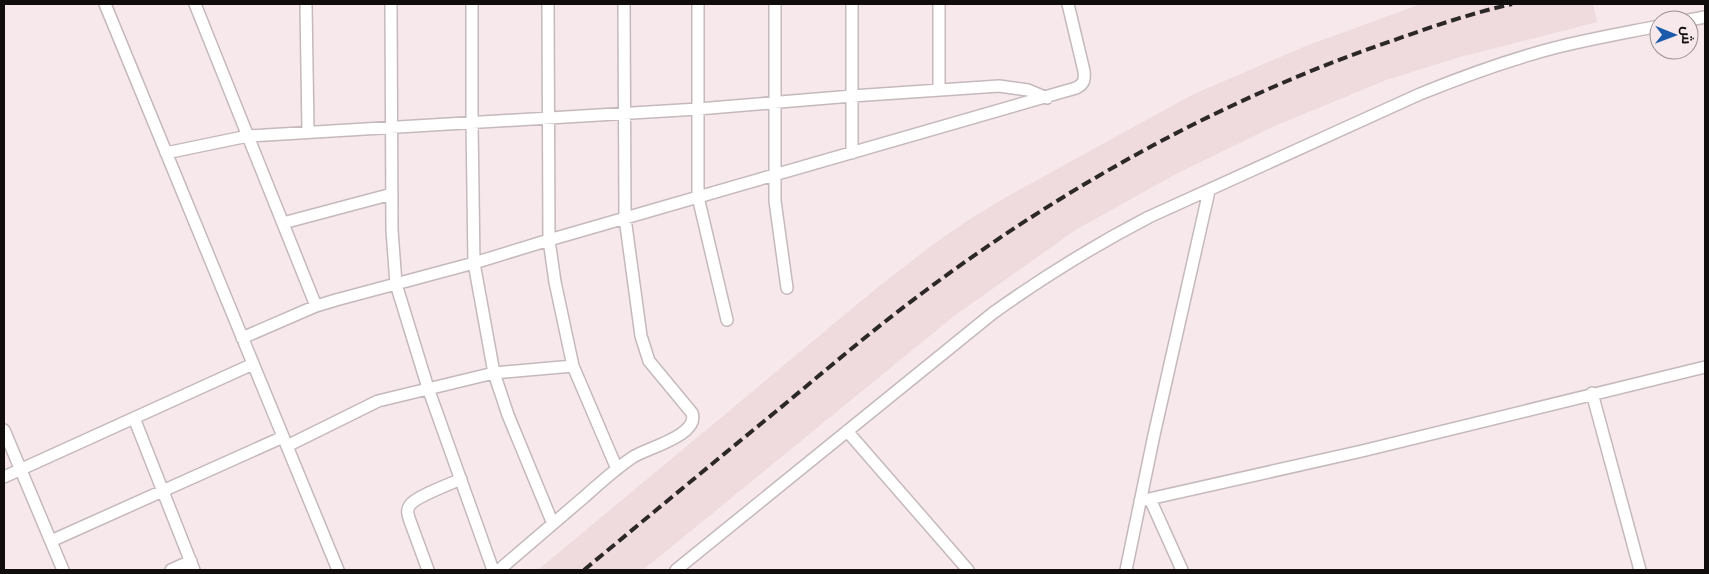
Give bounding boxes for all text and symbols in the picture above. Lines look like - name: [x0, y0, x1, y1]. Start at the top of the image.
- north arrow: [1649, 10, 1699, 60]
- text: ش: [1678, 26, 1695, 44]

